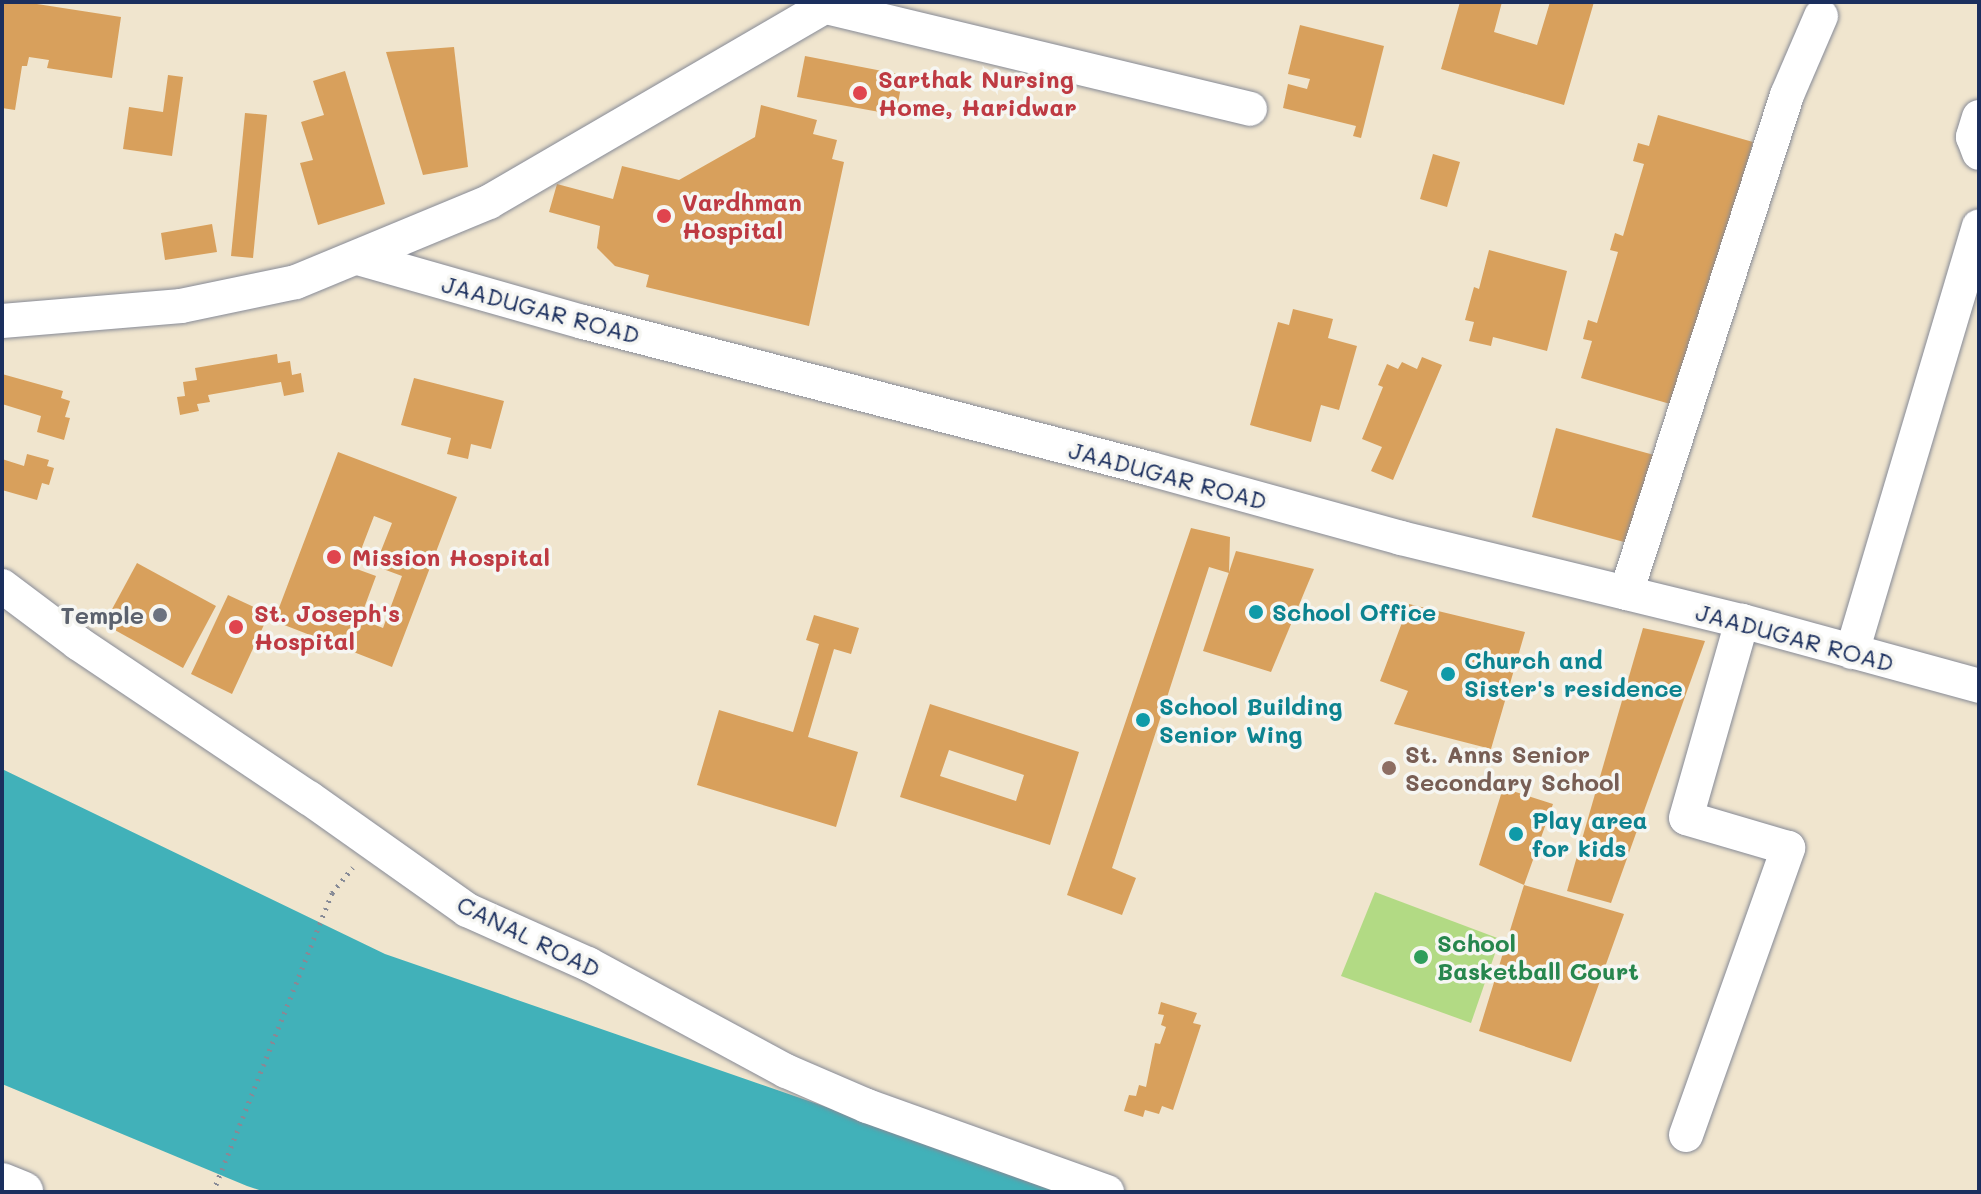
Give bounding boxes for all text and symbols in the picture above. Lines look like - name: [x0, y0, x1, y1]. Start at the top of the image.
- place label: Sarthak Nursing Home, Haridwar: [878, 65, 1077, 121]
- marker: Sarthak Nursing Home, Haridwar: [849, 82, 871, 104]
- place label: Vardhman Hospital: [682, 188, 802, 244]
- marker: Vardhman Hospital: [653, 205, 675, 227]
- street label: JAADUGAR ROAD: [439, 269, 643, 349]
- street label: JAADUGAR ROAD: [1066, 435, 1270, 515]
- place label: Mission Hospital: [352, 543, 550, 571]
- marker: Mission Hospital: [323, 546, 345, 568]
- street label: JAADUGAR ROAD: [1693, 597, 1897, 677]
- place label: School Office: [1272, 598, 1436, 626]
- place label: St. Joseph's Hospital: [254, 599, 400, 655]
- place label: Temple: [61, 601, 144, 629]
- marker: School Office: [1247, 603, 1265, 621]
- marker: Temple: [151, 606, 169, 624]
- marker: St. Joseph's Hospital: [225, 616, 247, 638]
- place label: Church and Sister's residence: [1464, 646, 1683, 702]
- marker: Church and Sister's residence: [1439, 665, 1457, 683]
- place label: School Building Senior Wing: [1159, 692, 1342, 748]
- marker: School Building Senior Wing: [1134, 711, 1152, 729]
- place label: St. Anns Senior Secondary School: [1405, 740, 1620, 796]
- marker: St. Anns Senior Secondary School: [1380, 759, 1398, 777]
- place label: Play area for kids: [1532, 806, 1648, 862]
- marker: Play area for kids: [1507, 825, 1525, 843]
- street label: CANAL ROAD: [453, 889, 605, 983]
- place label: School Basketball Court: [1437, 929, 1639, 985]
- marker: School Basketball Court: [1412, 948, 1430, 966]

